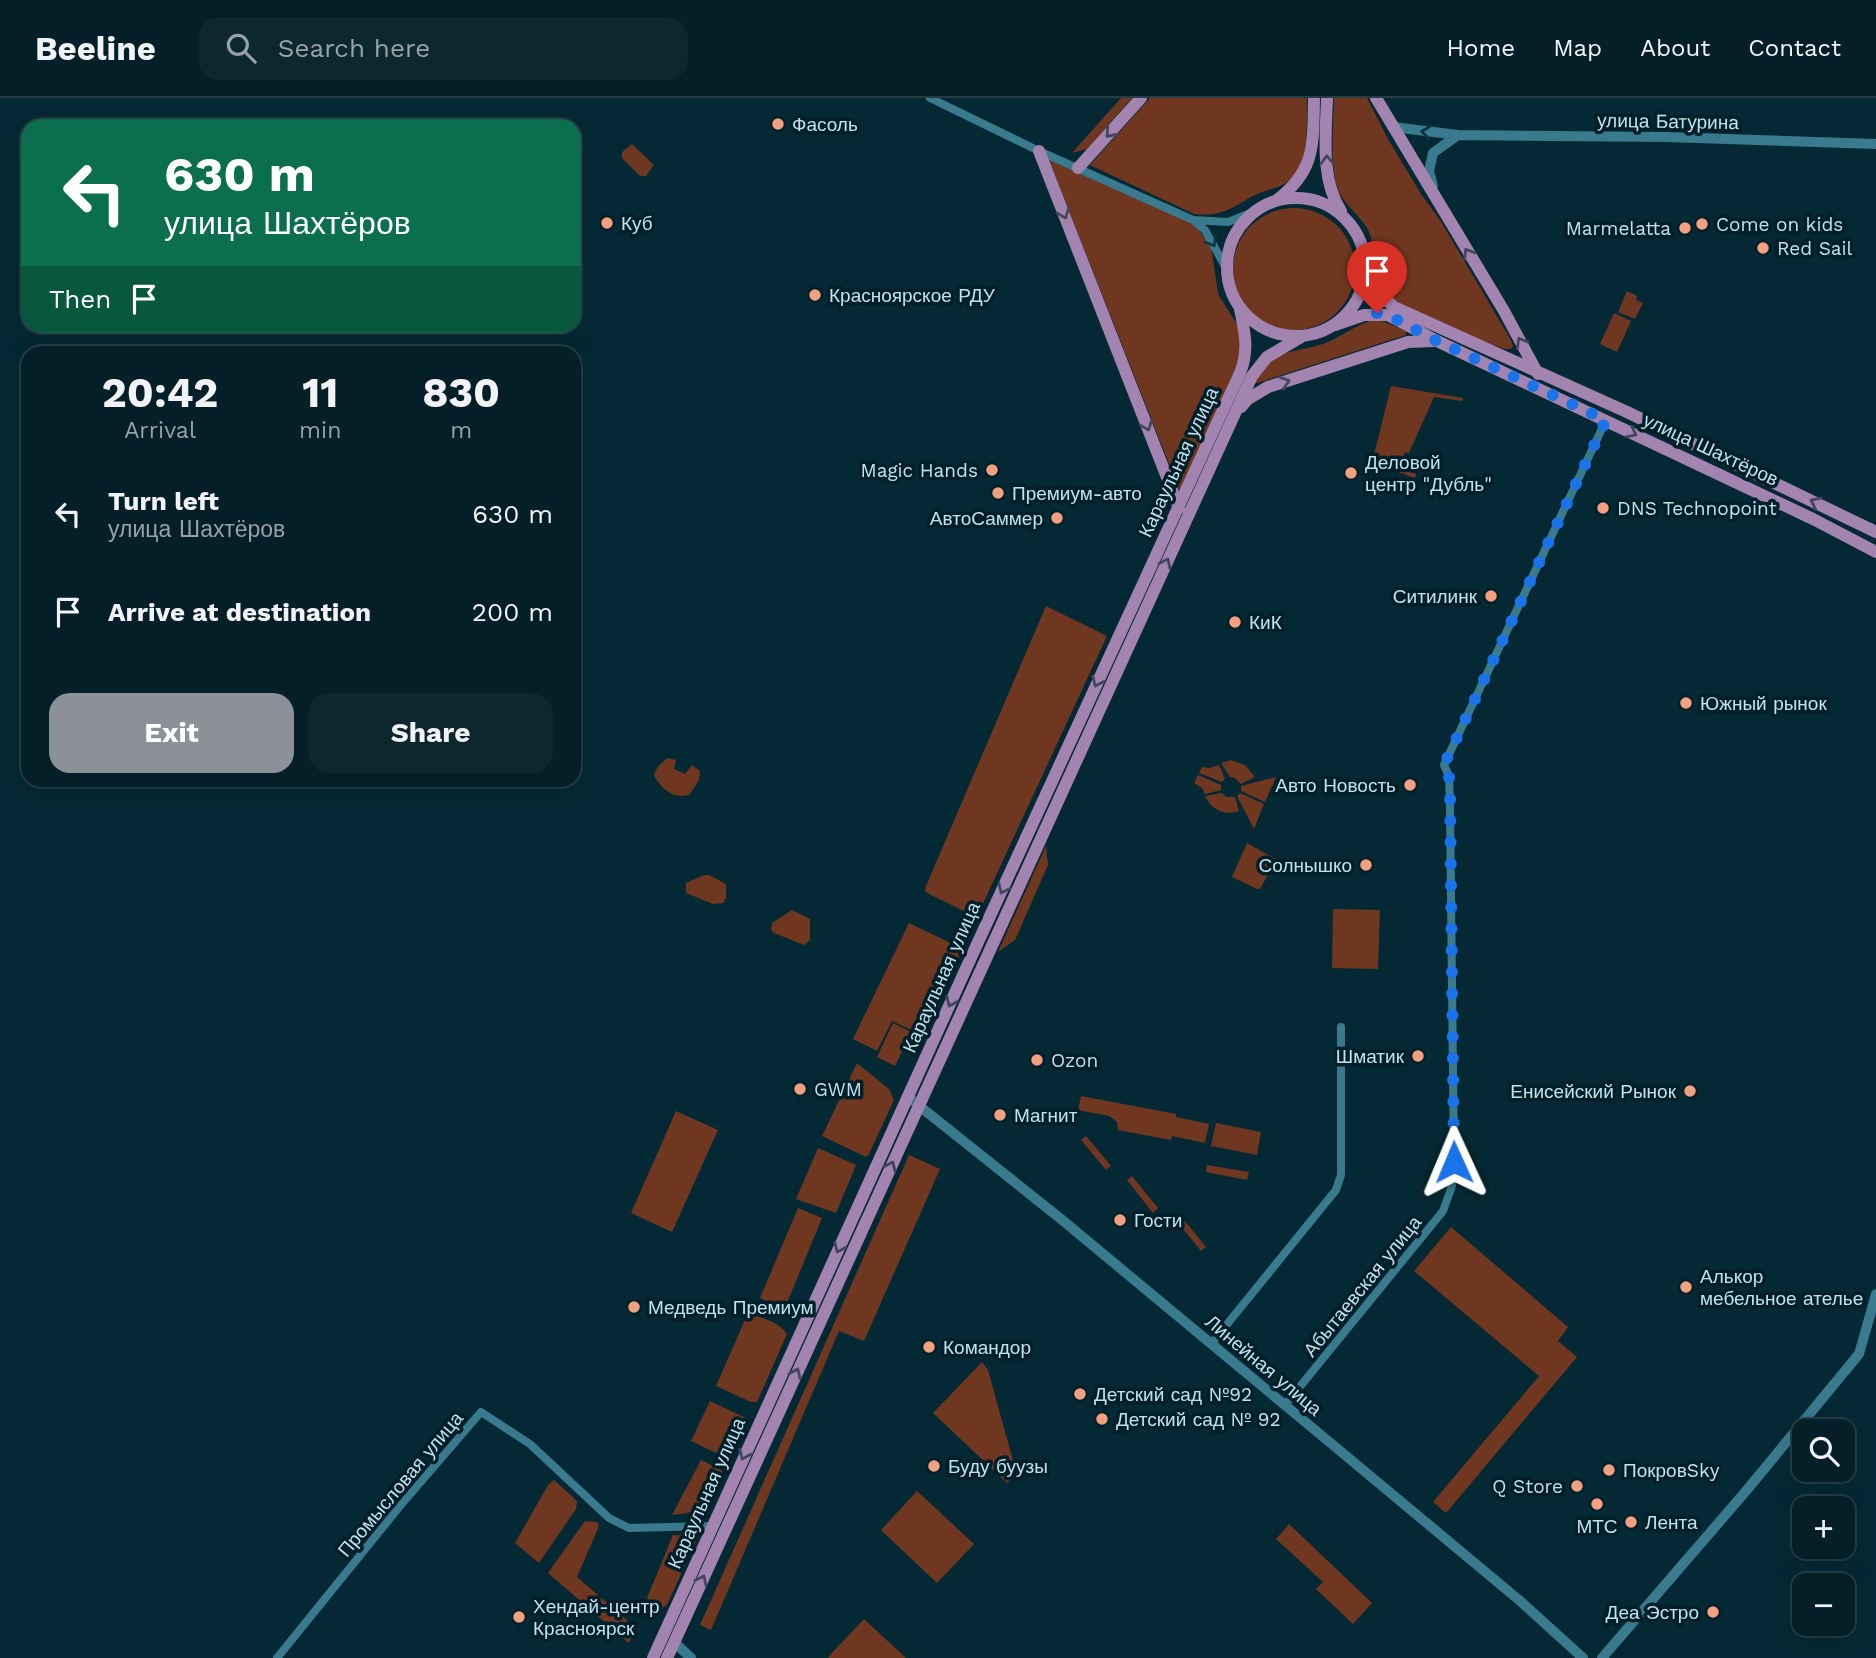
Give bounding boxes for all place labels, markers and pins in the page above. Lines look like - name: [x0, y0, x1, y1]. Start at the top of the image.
- place label: Фасоль: [792, 113, 858, 136]
- marker: Фасоль: [770, 116, 786, 132]
- place label: Куб: [621, 212, 653, 235]
- place label: Come on kids: [1716, 213, 1843, 236]
- marker: Куб: [599, 215, 615, 231]
- marker: Come on kids: [1694, 216, 1710, 232]
- place label: Marmelatta: [1566, 217, 1671, 240]
- marker: Marmelatta: [1677, 220, 1693, 236]
- place label: Red Sail: [1777, 237, 1852, 260]
- marker: Red Sail: [1755, 240, 1771, 256]
- pin: [1347, 241, 1407, 313]
- place label: Красноярское РДУ: [829, 284, 996, 307]
- marker: Красноярское РДУ: [807, 287, 823, 303]
- place label: Деловой центр "Дубль": [1365, 451, 1492, 496]
- place label: Magic Hands: [861, 459, 978, 482]
- marker: Magic Hands: [984, 462, 1000, 478]
- marker: Деловой центр "Дубль": [1343, 465, 1359, 481]
- place label: Премиум-авто: [1012, 482, 1142, 505]
- marker: Премиум-авто: [990, 485, 1006, 501]
- place label: DNS Technopoint: [1617, 497, 1777, 520]
- marker: DNS Technopoint: [1595, 500, 1611, 516]
- place label: АвтоСаммер: [930, 507, 1043, 530]
- marker: АвтоСаммер: [1049, 510, 1065, 526]
- place label: Ситилинк: [1393, 585, 1478, 608]
- marker: Ситилинк: [1483, 588, 1499, 604]
- place label: КиК: [1249, 611, 1282, 634]
- marker: КиК: [1227, 614, 1243, 630]
- place label: Южный рынок: [1700, 692, 1827, 715]
- marker: Южный рынок: [1678, 695, 1694, 711]
- place label: Авто Новость: [1275, 774, 1396, 797]
- marker: Авто Новость: [1402, 777, 1418, 793]
- place label: Солнышко: [1259, 854, 1352, 877]
- marker: Солнышко: [1358, 857, 1374, 873]
- place label: Шматик: [1336, 1045, 1405, 1068]
- marker: Шматик: [1410, 1048, 1426, 1064]
- place label: Ozon: [1051, 1049, 1098, 1072]
- marker: Ozon: [1029, 1052, 1045, 1068]
- place label: GWM: [814, 1078, 862, 1101]
- place label: Енисейский Рынок: [1510, 1080, 1677, 1103]
- marker: GWM: [792, 1081, 808, 1097]
- marker: Енисейский Рынок: [1682, 1083, 1698, 1099]
- place label: Магнит: [1014, 1104, 1078, 1127]
- marker: Магнит: [992, 1107, 1008, 1123]
- place label: Гости: [1134, 1209, 1182, 1232]
- marker: Гости: [1112, 1212, 1128, 1228]
- place label: Алькор мебельное ателье: [1700, 1265, 1863, 1310]
- marker: Алькор мебельное ателье: [1678, 1279, 1694, 1295]
- place label: Медведь Премиум: [648, 1296, 814, 1319]
- marker: Медведь Премиум: [626, 1299, 642, 1315]
- place label: Командор: [943, 1336, 1031, 1359]
- marker: Командор: [921, 1339, 937, 1355]
- place label: Детский сад №92: [1094, 1383, 1252, 1406]
- marker: Детский сад №92: [1072, 1386, 1088, 1402]
- place label: Детский сад № 92: [1116, 1408, 1281, 1431]
- marker: Детский сад № 92: [1094, 1411, 1110, 1427]
- place label: Буду буузы: [948, 1455, 1048, 1478]
- marker: Буду буузы: [926, 1458, 942, 1474]
- place label: ПокровSky: [1623, 1459, 1720, 1482]
- marker: ПокровSky: [1601, 1462, 1617, 1478]
- place label: Q Store: [1492, 1475, 1563, 1498]
- marker: Q Store: [1569, 1478, 1585, 1494]
- marker: МТС: [1589, 1496, 1605, 1512]
- place label: Лента: [1645, 1511, 1698, 1534]
- marker: Лента: [1623, 1514, 1639, 1530]
- place label: МТС: [1576, 1515, 1618, 1538]
- place label: Хендай-центр Красноярск: [533, 1595, 660, 1640]
- place label: Деа Эстро: [1606, 1601, 1699, 1624]
- marker: Деа Эстро: [1705, 1604, 1721, 1620]
- marker: Хендай-центр Красноярск: [511, 1609, 527, 1625]

